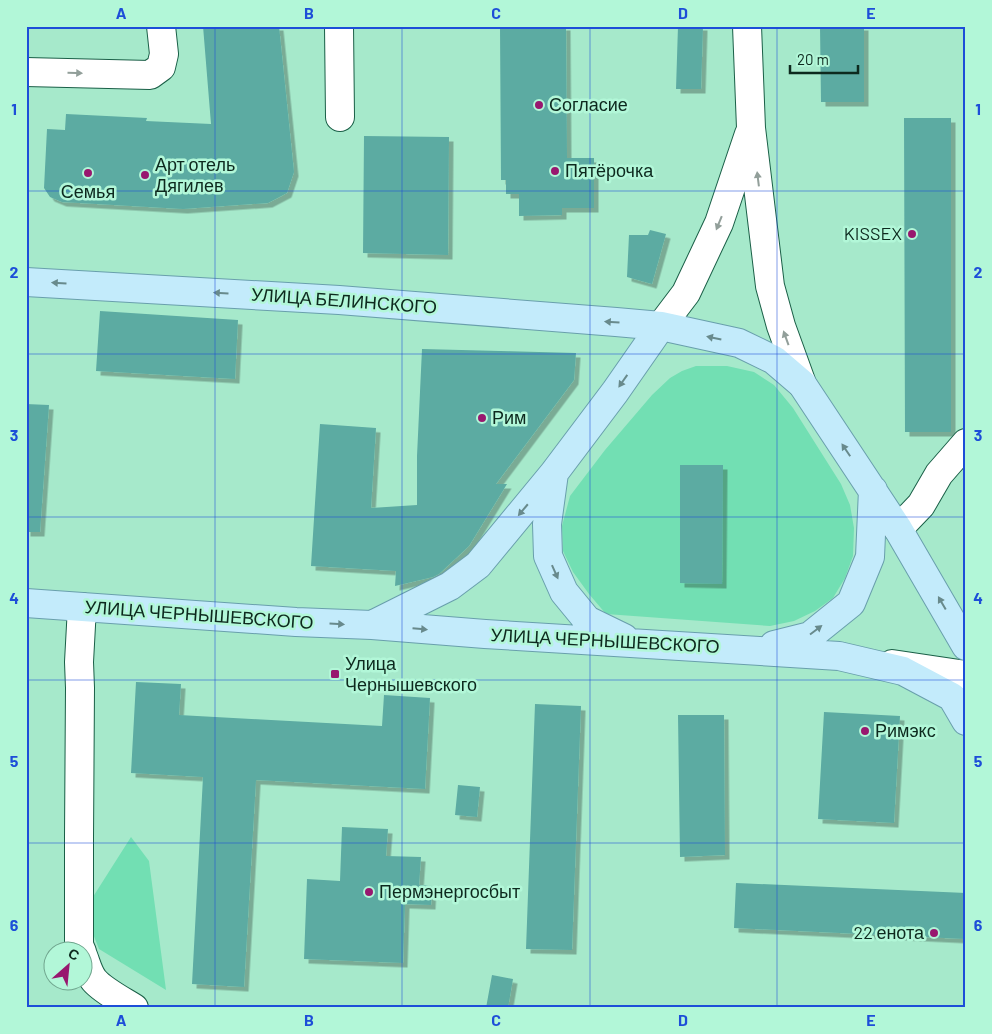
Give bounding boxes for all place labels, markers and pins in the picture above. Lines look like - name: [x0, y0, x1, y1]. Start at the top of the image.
- place label: Согласие: [549, 93, 628, 115]
- marker: Согласие: [533, 99, 545, 111]
- place label: Арт отель Дягилев: [155, 153, 235, 196]
- place label: Пятёрочка: [565, 159, 654, 181]
- marker: Пятёрочка: [549, 165, 561, 177]
- marker: Семья: [82, 167, 94, 179]
- marker: Арт отель Дягилев: [139, 169, 151, 181]
- place label: Семья: [61, 180, 115, 202]
- place label: KISSEX: [844, 222, 902, 244]
- marker: KISSEX: [906, 228, 918, 240]
- place label: Рим: [492, 406, 526, 428]
- marker: Рим: [476, 412, 488, 424]
- place label: Улица Чернышевского: [345, 652, 477, 695]
- marker: Улица Чернышевского: [329, 668, 341, 680]
- place label: Римэкс: [875, 719, 936, 741]
- marker: Римэкс: [859, 725, 871, 737]
- place label: Пермэнергосбыт: [379, 880, 520, 902]
- marker: Пермэнергосбыт: [363, 886, 375, 898]
- place label: 22 енота: [853, 921, 925, 943]
- marker: 22 енота: [928, 927, 940, 939]

